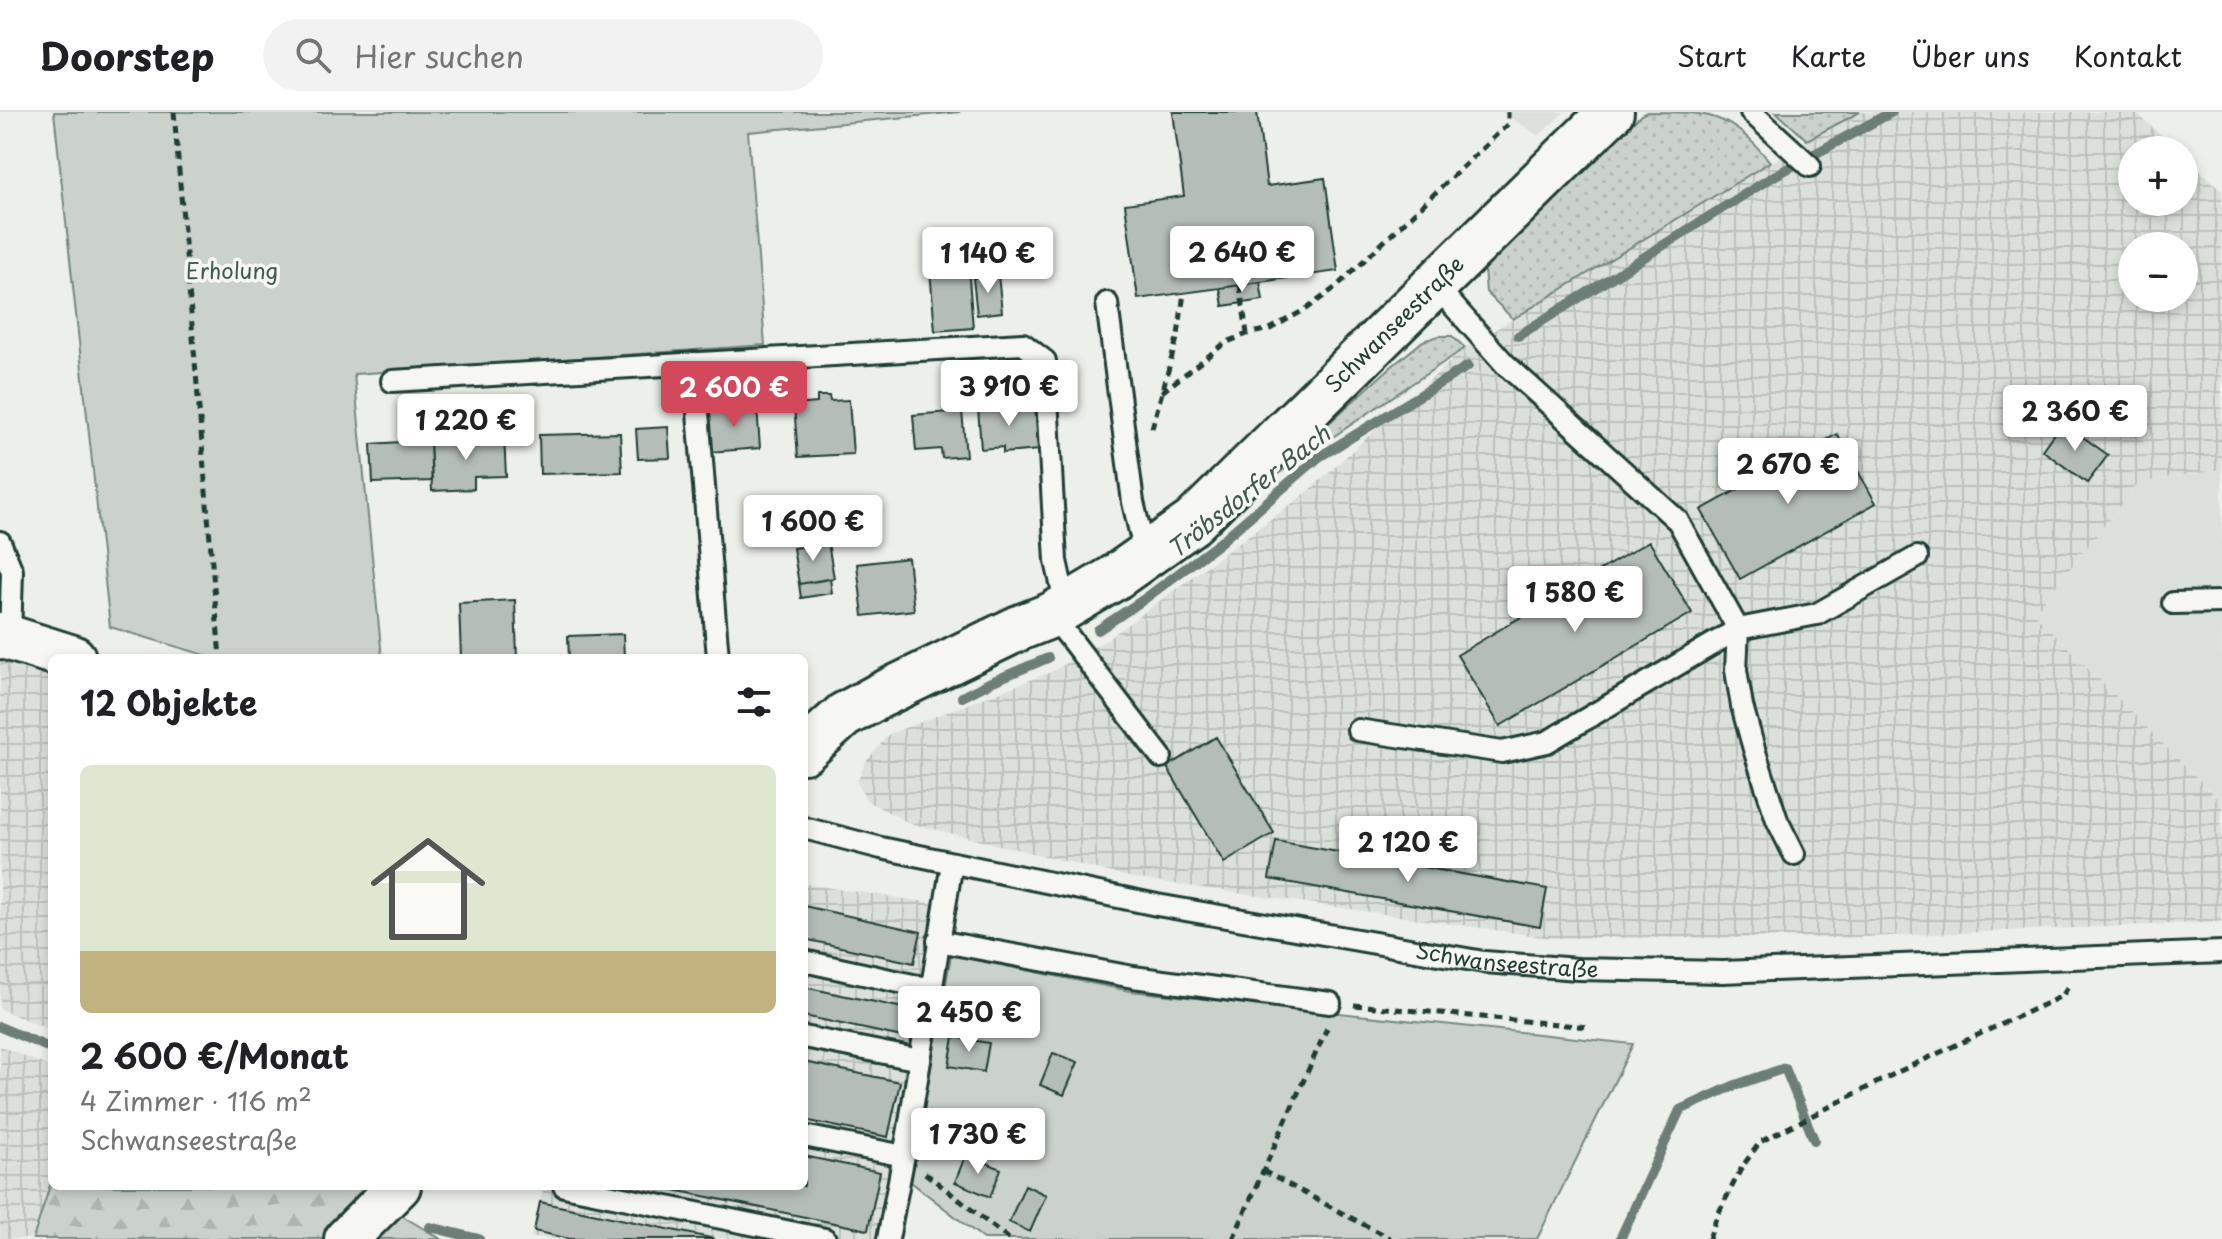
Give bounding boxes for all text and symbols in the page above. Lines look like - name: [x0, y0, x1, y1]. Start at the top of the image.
- search box: [263, 19, 823, 91]
- text: Doorstep: [40, 27, 215, 84]
- icon: search: [291, 33, 335, 77]
- text: Hier suchen: [355, 33, 524, 78]
- text: Start: [1677, 34, 1747, 77]
- text: Karte: [1791, 34, 1866, 77]
- text: Über uns: [1910, 34, 2030, 77]
- text: Kontakt: [2074, 34, 2182, 77]
- map controls: [2118, 136, 2198, 312]
- button: +: [2118, 136, 2198, 216]
- pin: 2 640 €: [1168, 226, 1316, 294]
- pin: 1 140 €: [914, 227, 1062, 295]
- text: 2 640 €: [1188, 232, 1296, 271]
- button: −: [2118, 232, 2198, 312]
- text: 1 140 €: [940, 233, 1036, 272]
- street label: Schwanseestraße: [1316, 247, 1471, 399]
- park label: Erholung: [186, 253, 278, 286]
- pin: 3 910 €: [935, 360, 1083, 428]
- pin: 2 600 €: [660, 361, 808, 429]
- text: 3 910 €: [959, 366, 1059, 405]
- text: 2 600 €: [679, 367, 789, 406]
- pin: 2 360 €: [2001, 385, 2149, 453]
- text: 2 360 €: [2021, 391, 2129, 430]
- pin: 1 220 €: [392, 394, 540, 462]
- text: 1 220 €: [415, 400, 517, 439]
- water label: Tröbsdorfer Bach: [1159, 415, 1338, 566]
- pin: 2 670 €: [1714, 438, 1862, 506]
- text: 2 670 €: [1736, 444, 1840, 483]
- pin: 1 600 €: [739, 495, 887, 563]
- text: 1 600 €: [761, 501, 865, 540]
- pin: 1 580 €: [1501, 566, 1649, 634]
- text: 1 580 €: [1526, 572, 1624, 611]
- text: 12 Objekte: [80, 676, 257, 728]
- icon: filters: [732, 680, 776, 724]
- pin: 2 120 €: [1334, 816, 1482, 884]
- icon: home: [356, 817, 500, 961]
- text: 2 120 €: [1357, 822, 1459, 861]
- street label: Schwanseestraße: [1413, 932, 1599, 984]
- pin: 2 450 €: [895, 986, 1043, 1054]
- text: 2 450 €: [916, 992, 1022, 1031]
- text: 2 600 €/Monat: [80, 1029, 349, 1081]
- text: 4 Zimmer · 116 m²: [80, 1081, 312, 1120]
- pin: 1 730 €: [904, 1108, 1052, 1176]
- text: 1 730 €: [929, 1114, 1027, 1153]
- text: Schwanseestraße: [80, 1120, 297, 1159]

